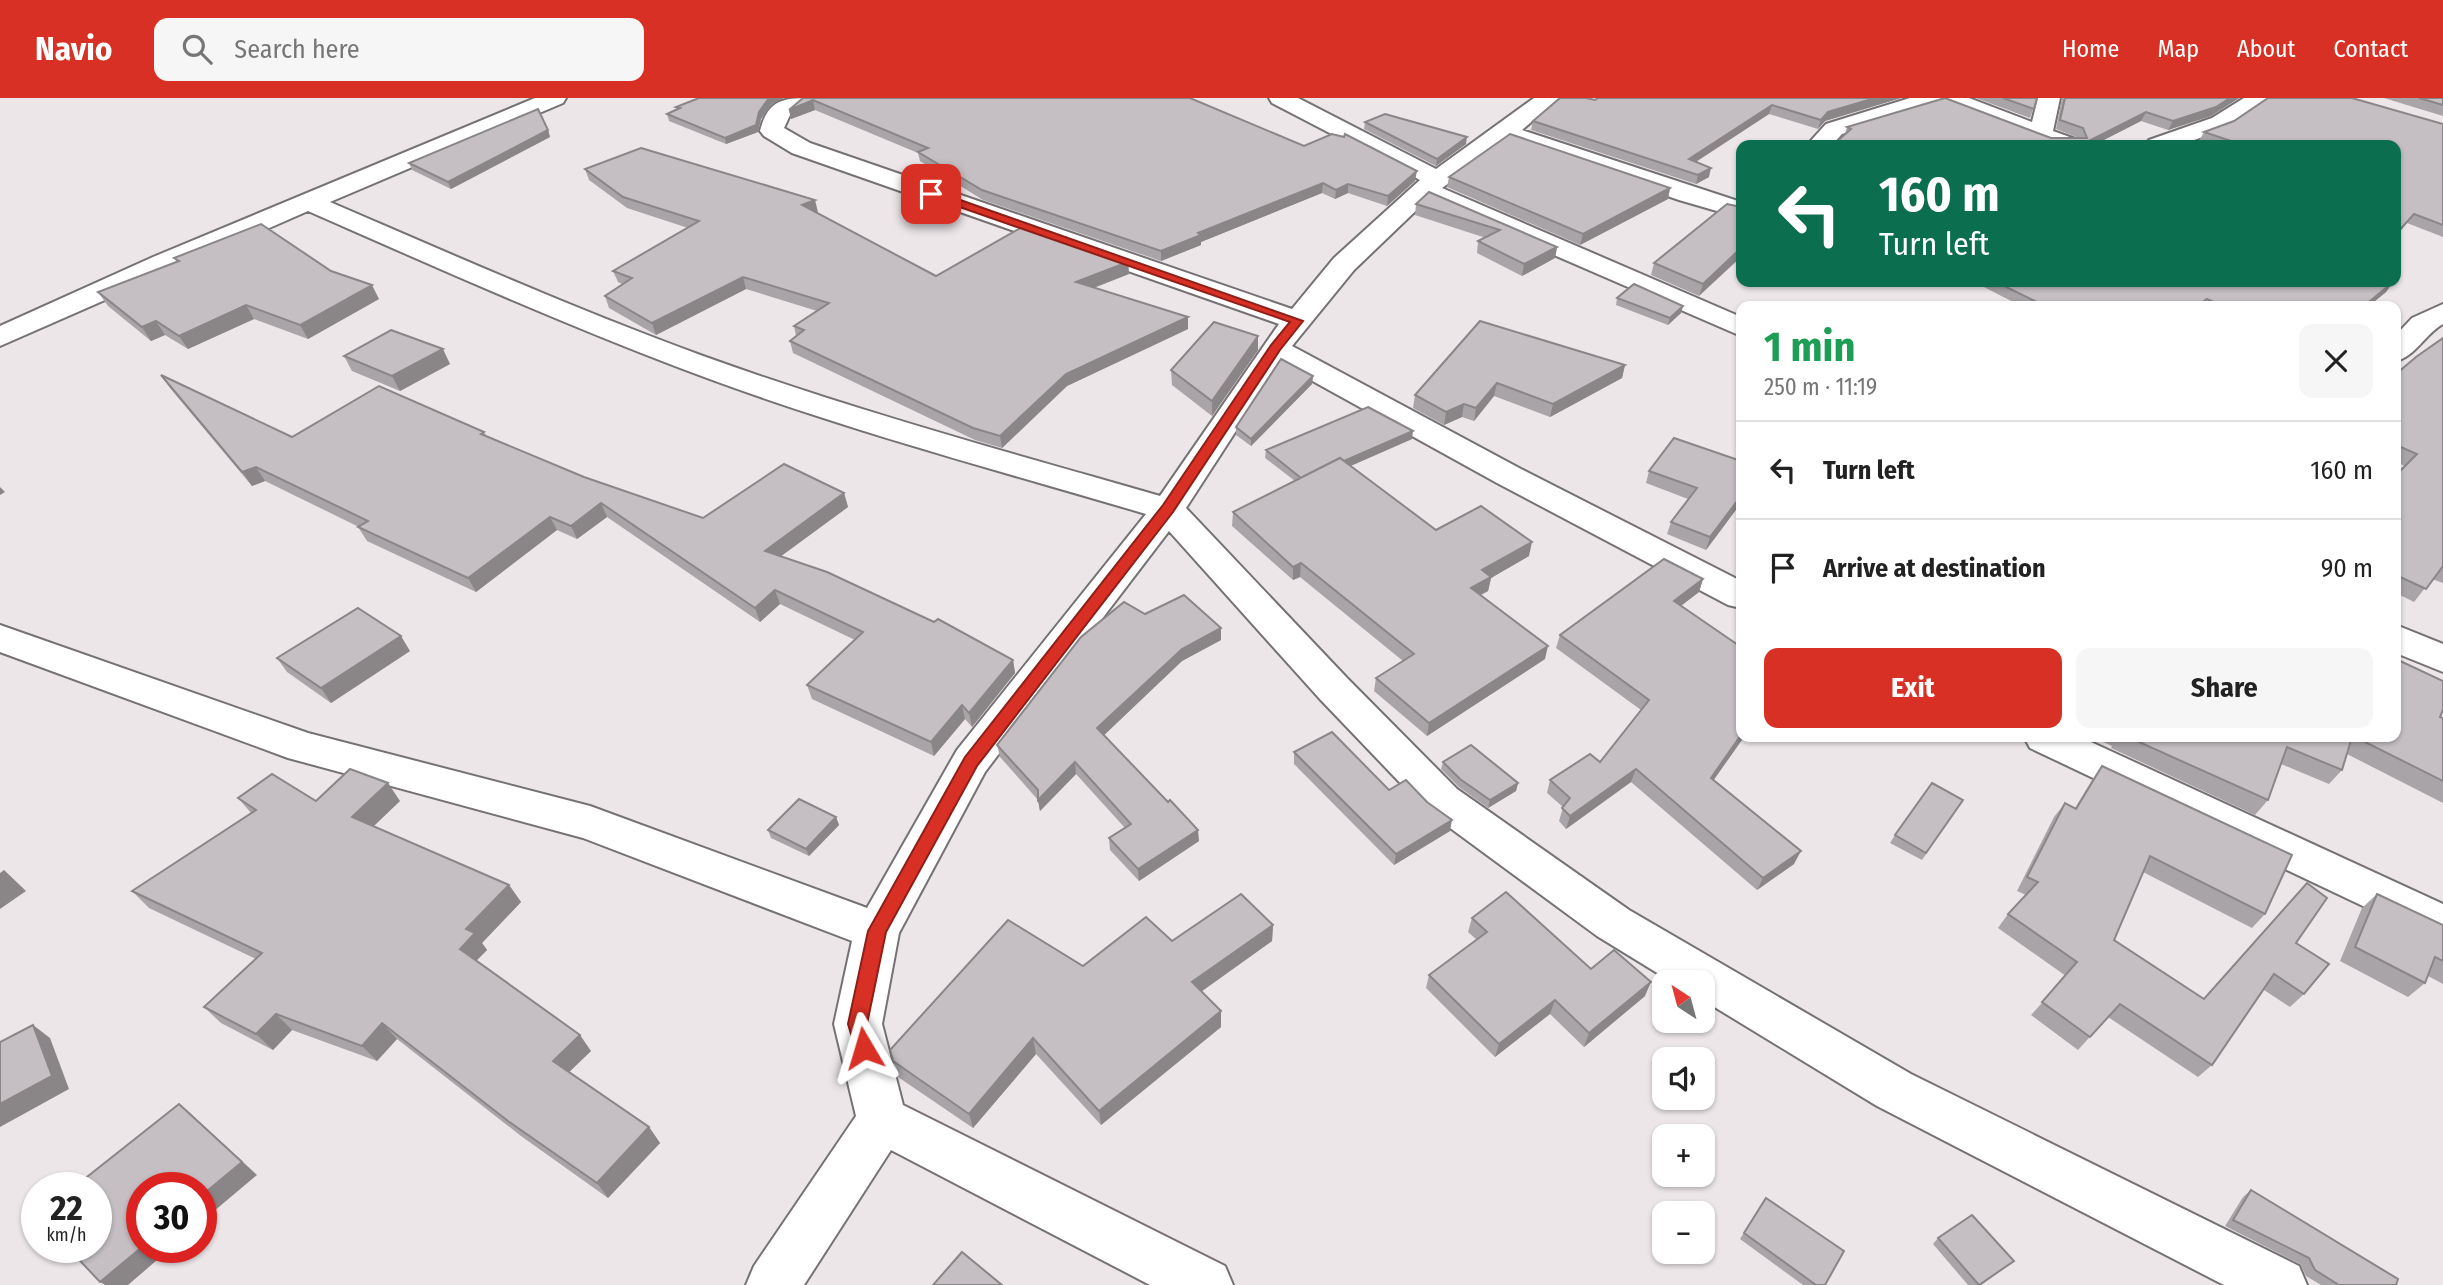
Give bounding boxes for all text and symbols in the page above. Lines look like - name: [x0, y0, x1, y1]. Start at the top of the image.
- search box: [154, 18, 644, 81]
- text: Navio: [35, 29, 112, 69]
- icon: search: [178, 30, 216, 68]
- text: Search here: [234, 34, 360, 65]
- text: Home: [2062, 35, 2119, 63]
- text: Map: [2157, 35, 2199, 63]
- text: About: [2237, 35, 2295, 63]
- text: Contact: [2333, 35, 2408, 63]
- pin: [901, 164, 961, 224]
- text: 160 m: [1879, 165, 2000, 224]
- icon: left: [1764, 168, 1855, 259]
- icon: arrive: [912, 175, 950, 213]
- text: Turn left: [1879, 225, 1989, 263]
- text: 1 min: [1764, 322, 1855, 372]
- button: close: [2299, 324, 2373, 398]
- text: 250 m · 11:19: [1764, 373, 1877, 401]
- icon: left: [1764, 451, 1802, 489]
- text: Turn left: [1823, 455, 1915, 486]
- text: 160 m: [2310, 455, 2373, 486]
- icon: arrive: [1764, 549, 1802, 587]
- text: Arrive at destination: [1823, 553, 2046, 584]
- text: 90 m: [2321, 553, 2373, 584]
- button: Exit: [1764, 648, 2062, 728]
- button: Share: [2076, 648, 2373, 728]
- north arrow: [1652, 970, 1715, 1032]
- map controls: [1652, 970, 1715, 1264]
- position arrow: [827, 1011, 901, 1085]
- button: sound: [1652, 1047, 1715, 1110]
- button: +: [1652, 1124, 1715, 1187]
- speed limit sign: 30: [126, 1172, 217, 1263]
- text: 22: [50, 1187, 83, 1229]
- button: −: [1652, 1201, 1715, 1264]
- text: km/h: [46, 1224, 87, 1246]

